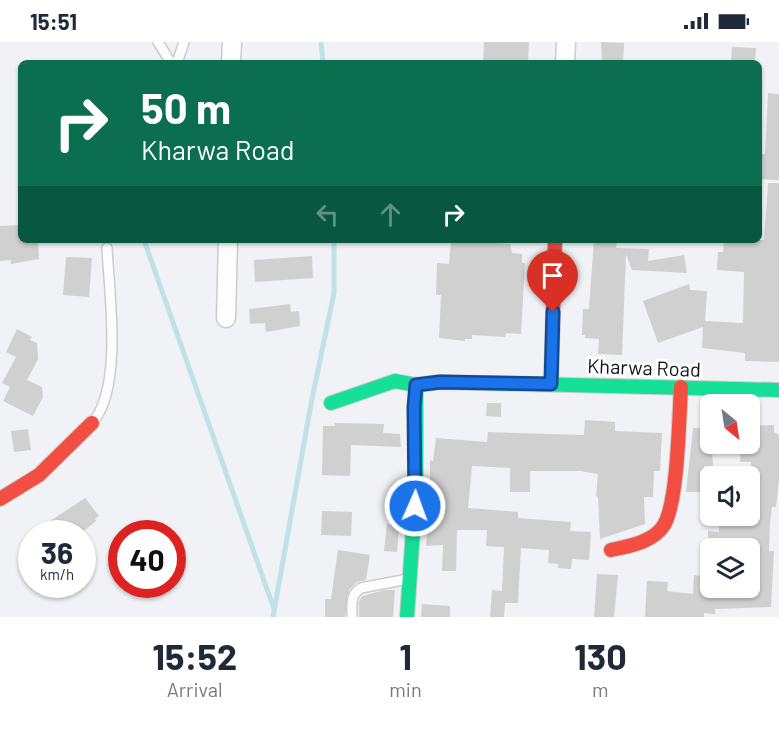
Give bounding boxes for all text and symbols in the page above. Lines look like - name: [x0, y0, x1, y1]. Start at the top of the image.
- text: 15:51: [30, 8, 77, 34]
- text: 50 m: [141, 82, 231, 132]
- icon: right: [42, 84, 120, 162]
- text: Kharwa Road: [141, 133, 295, 165]
- icon: left: [311, 198, 344, 231]
- icon: ahead: [374, 198, 407, 231]
- icon: right: [437, 198, 470, 231]
- pin: [527, 250, 578, 312]
- icon: arrive: [536, 259, 569, 292]
- street label: Kharwa Road: [587, 353, 701, 381]
- north arrow: [700, 394, 760, 454]
- map controls: [700, 394, 760, 598]
- button: sound: [700, 466, 760, 526]
- position arrow: [383, 474, 447, 538]
- speed limit sign: 40: [108, 520, 186, 598]
- text: 36: [41, 534, 73, 570]
- button: layers: [700, 538, 760, 598]
- text: km/h: [40, 565, 74, 583]
- text: 15:52: [152, 634, 237, 677]
- text: 1: [399, 634, 412, 677]
- text: 130: [574, 634, 627, 677]
- text: Arrival: [167, 677, 223, 701]
- text: min: [389, 677, 422, 701]
- text: m: [592, 677, 609, 701]

